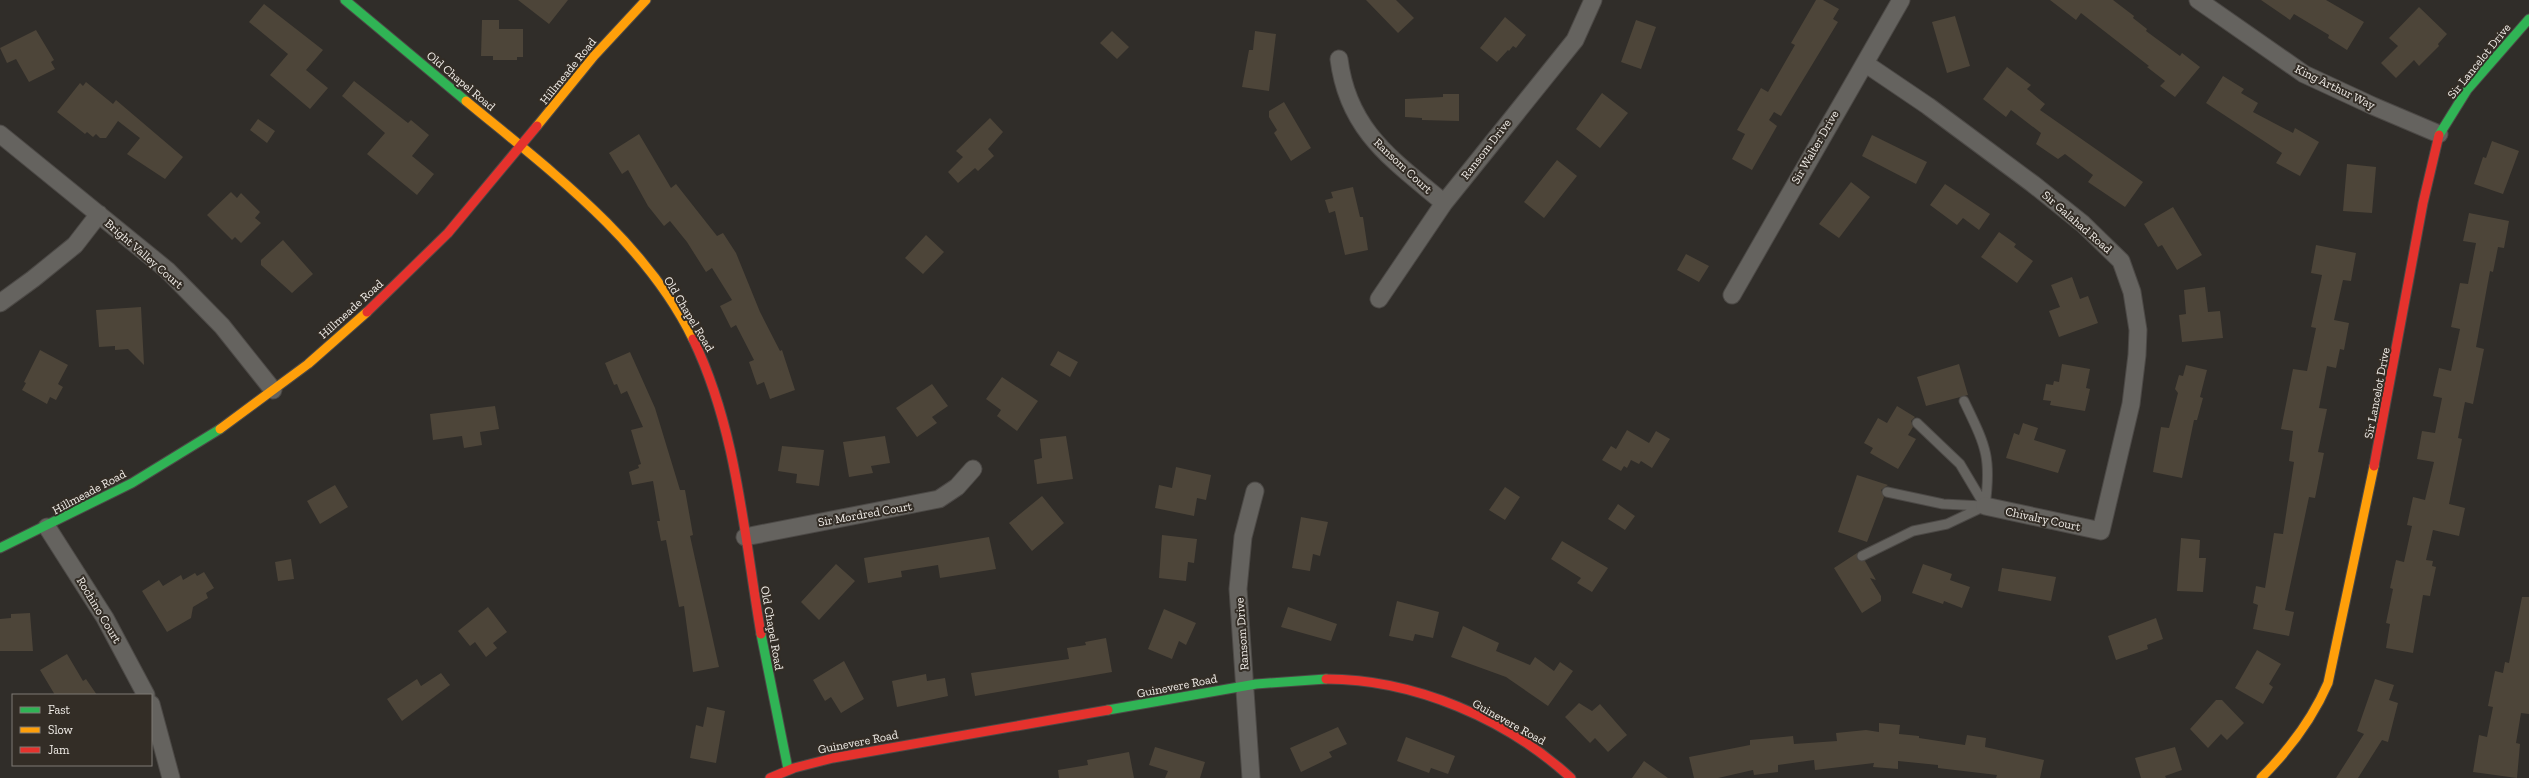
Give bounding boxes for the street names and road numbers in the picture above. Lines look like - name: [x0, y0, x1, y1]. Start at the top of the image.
- street label: Sir Lancelot Drive: [2444, 20, 2514, 101]
- street label: Hillmeade Road: [537, 35, 599, 107]
- street label: Old Chapel Road: [424, 48, 498, 114]
- street label: King Arthur Way: [2293, 62, 2378, 113]
- street label: Sir Walter Drive: [1788, 107, 1842, 186]
- street label: Ransom Drive: [1458, 116, 1514, 182]
- street label: Ransom Court: [1371, 135, 1435, 197]
- street label: Sir Galahad Road: [2039, 188, 2115, 256]
- street label: Bright Valley Court: [102, 216, 186, 292]
- street label: Old Chapel Road: [661, 274, 717, 355]
- street label: Hillmeade Road: [316, 276, 386, 341]
- street label: Sir Lancelot Drive: [2361, 346, 2393, 440]
- street label: Hillmeade Road: [50, 467, 129, 517]
- street label: Sir Mordred Court: [817, 499, 914, 529]
- street label: Chivalry Court: [2004, 504, 2082, 534]
- street label: Rochino Court: [74, 574, 125, 646]
- street label: Old Chapel Road: [758, 585, 786, 672]
- street label: Ransom Drive: [1232, 597, 1252, 671]
- street label: Guinevere Road: [1136, 671, 1219, 701]
- street label: Guinevere Road: [1470, 696, 1548, 748]
- street label: Guinevere Road: [817, 727, 900, 757]

